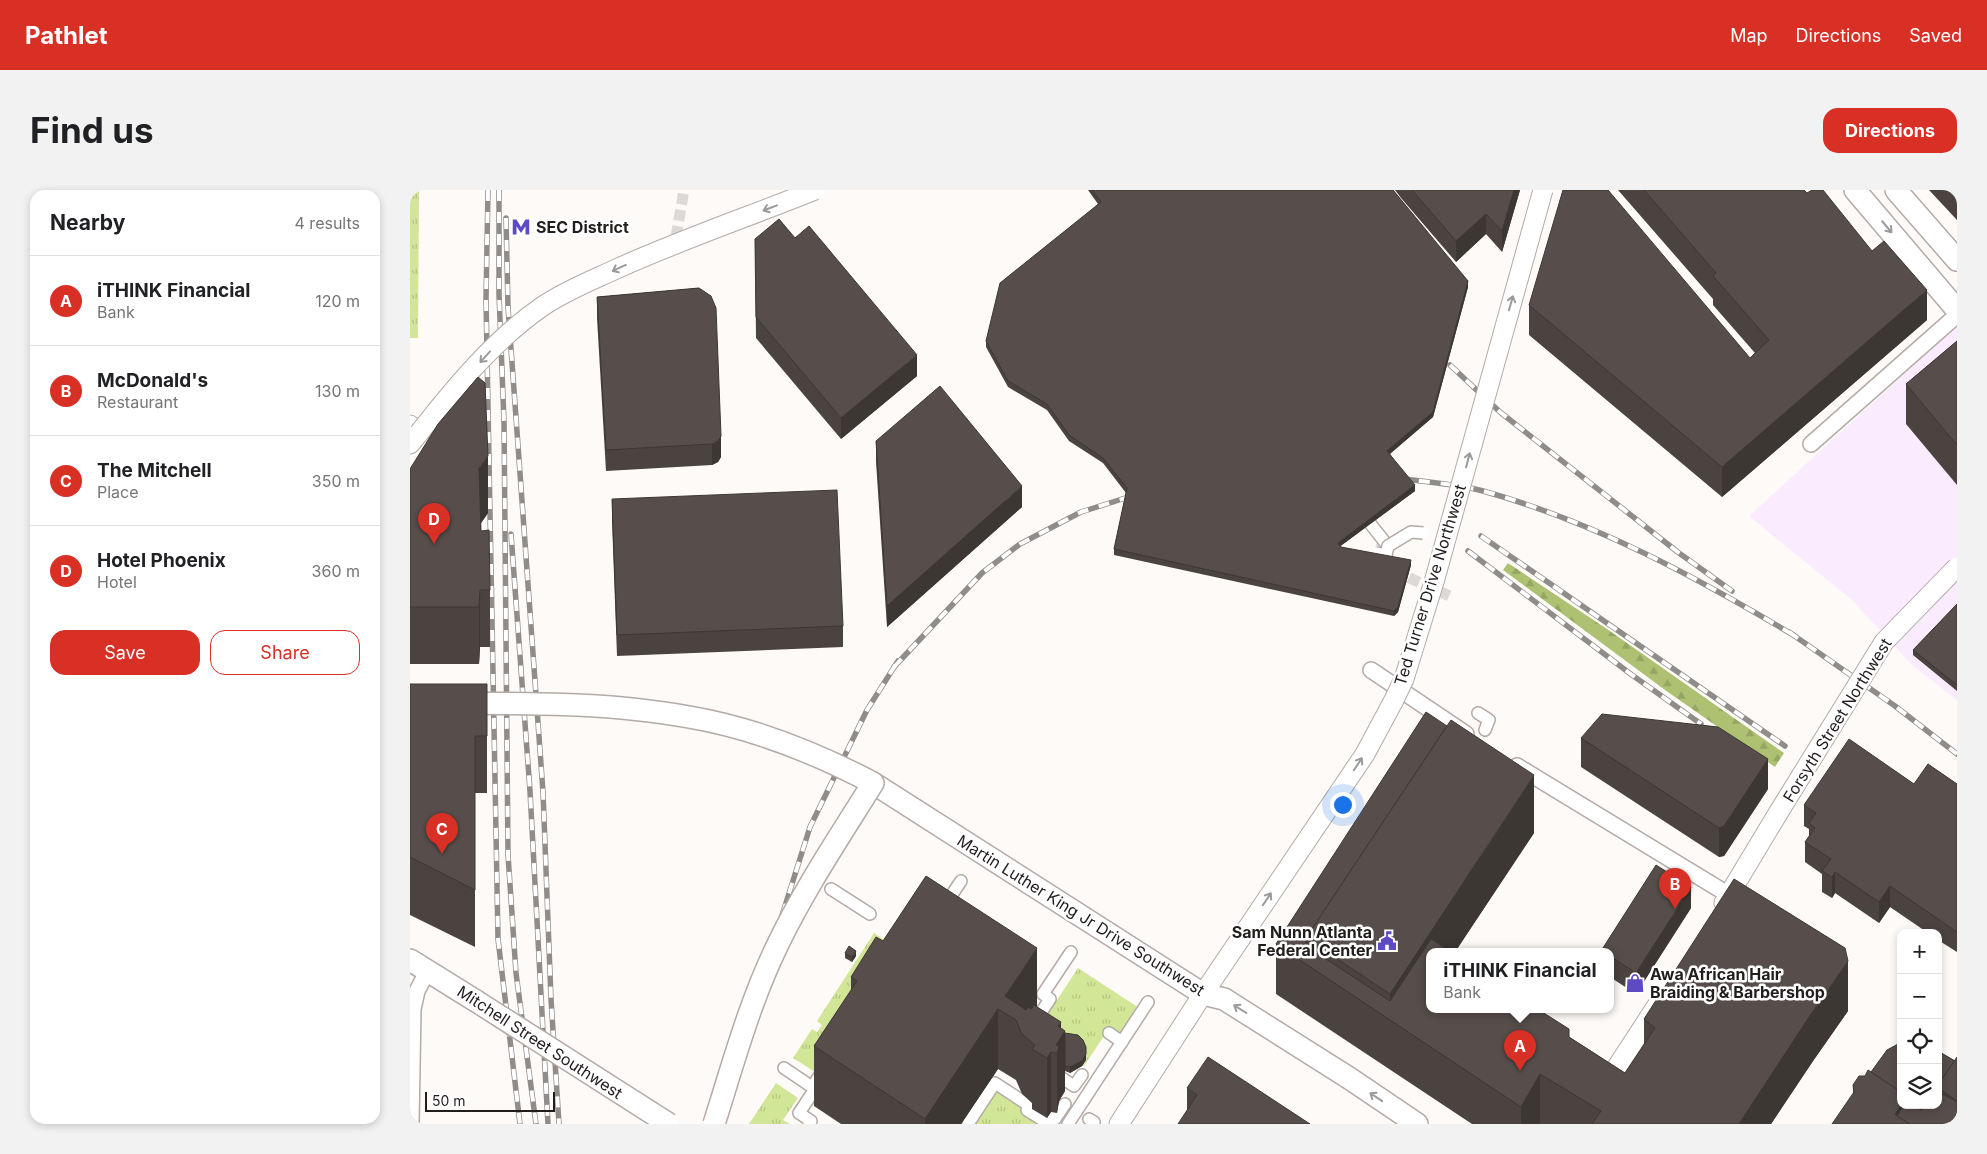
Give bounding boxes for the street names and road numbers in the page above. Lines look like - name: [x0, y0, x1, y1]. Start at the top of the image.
- street label: Ted Turner Drive Northwest: [1390, 482, 1470, 688]
- street label: Forsyth Street Northwest: [1778, 634, 1896, 806]
- street label: Martin Luther King Jr Drive Southwest: [954, 830, 1208, 1000]
- street label: Mitchell Street Southwest: [454, 981, 626, 1103]

